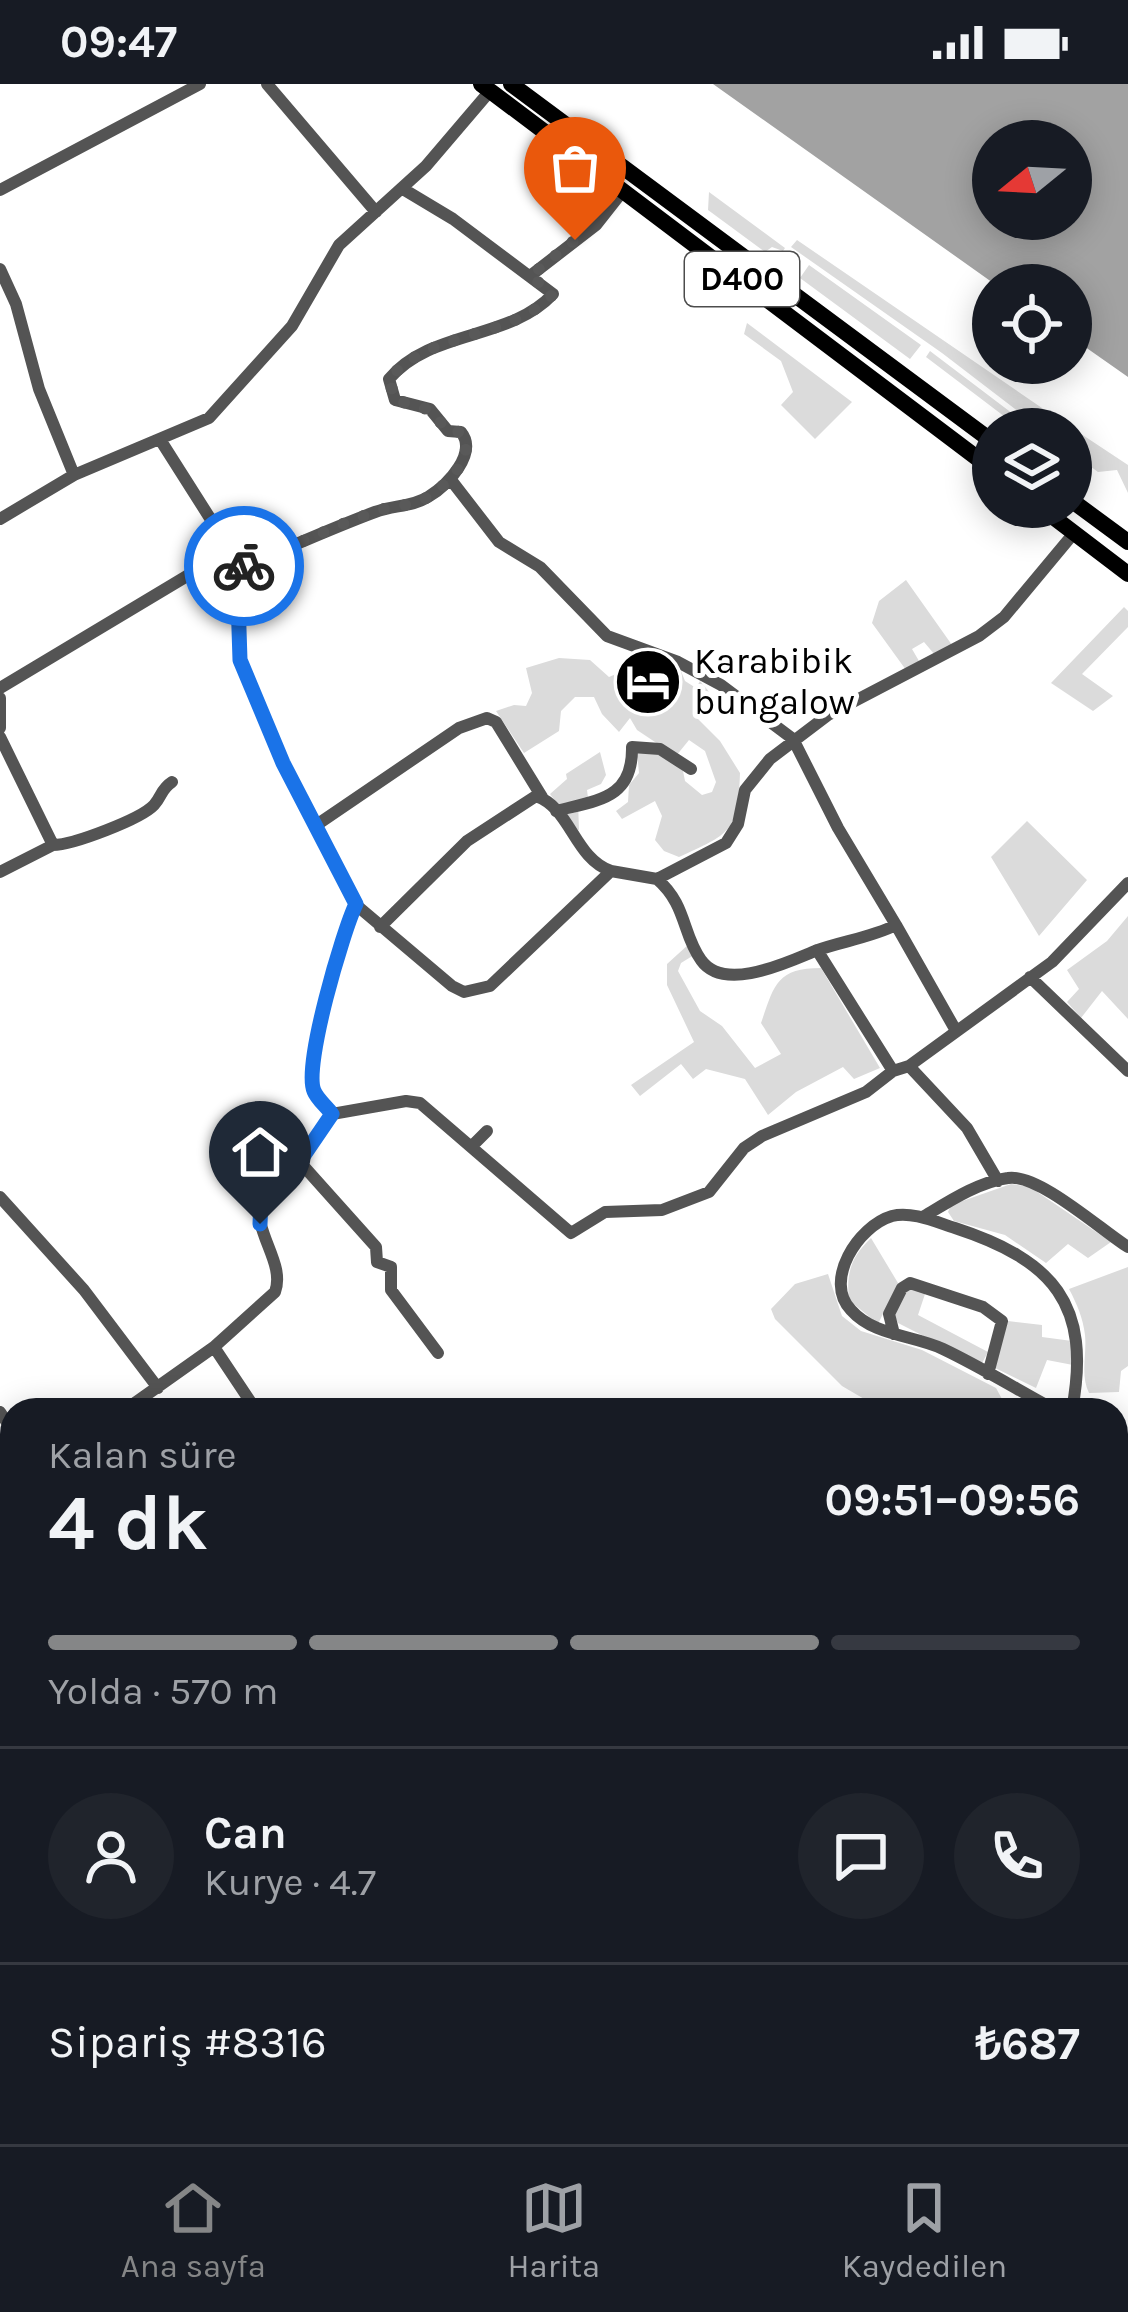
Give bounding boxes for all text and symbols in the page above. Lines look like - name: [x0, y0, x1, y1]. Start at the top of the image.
- text: 09:47: [60, 16, 177, 68]
- pin: [524, 117, 626, 240]
- north arrow: [972, 120, 1092, 240]
- map controls: [972, 120, 1092, 528]
- icon: bag: [542, 135, 608, 201]
- road number: D400: [685, 252, 799, 306]
- button: locate: [972, 264, 1092, 384]
- button: layers: [972, 408, 1092, 528]
- courier: [184, 506, 304, 626]
- icon: bike: [211, 533, 277, 599]
- place label: Karabibik bungalow: [694, 640, 855, 723]
- hotel icon: Karabibik bungalow: [613, 647, 683, 717]
- pin: [209, 1101, 311, 1224]
- icon: home: [227, 1119, 293, 1185]
- text: Kalan süre: [48, 1432, 237, 1478]
- text: 09:51–09:56: [825, 1474, 1080, 1526]
- text: 4 dk: [48, 1477, 208, 1569]
- text: Yolda · 570 m: [48, 1668, 278, 1714]
- button: person: [48, 1793, 174, 1919]
- button: chat: [798, 1793, 924, 1919]
- button: phone: [954, 1793, 1080, 1919]
- text: Can: [204, 1807, 287, 1859]
- text: Kurye · 4.7: [204, 1859, 376, 1905]
- text: Sipariş #8316: [48, 2016, 327, 2068]
- text: ₺687: [975, 2018, 1080, 2070]
- tab: Ana sayfa: [121, 2175, 266, 2285]
- tab: Harita: [508, 2175, 600, 2285]
- tab: Kaydedilen: [842, 2175, 1007, 2285]

